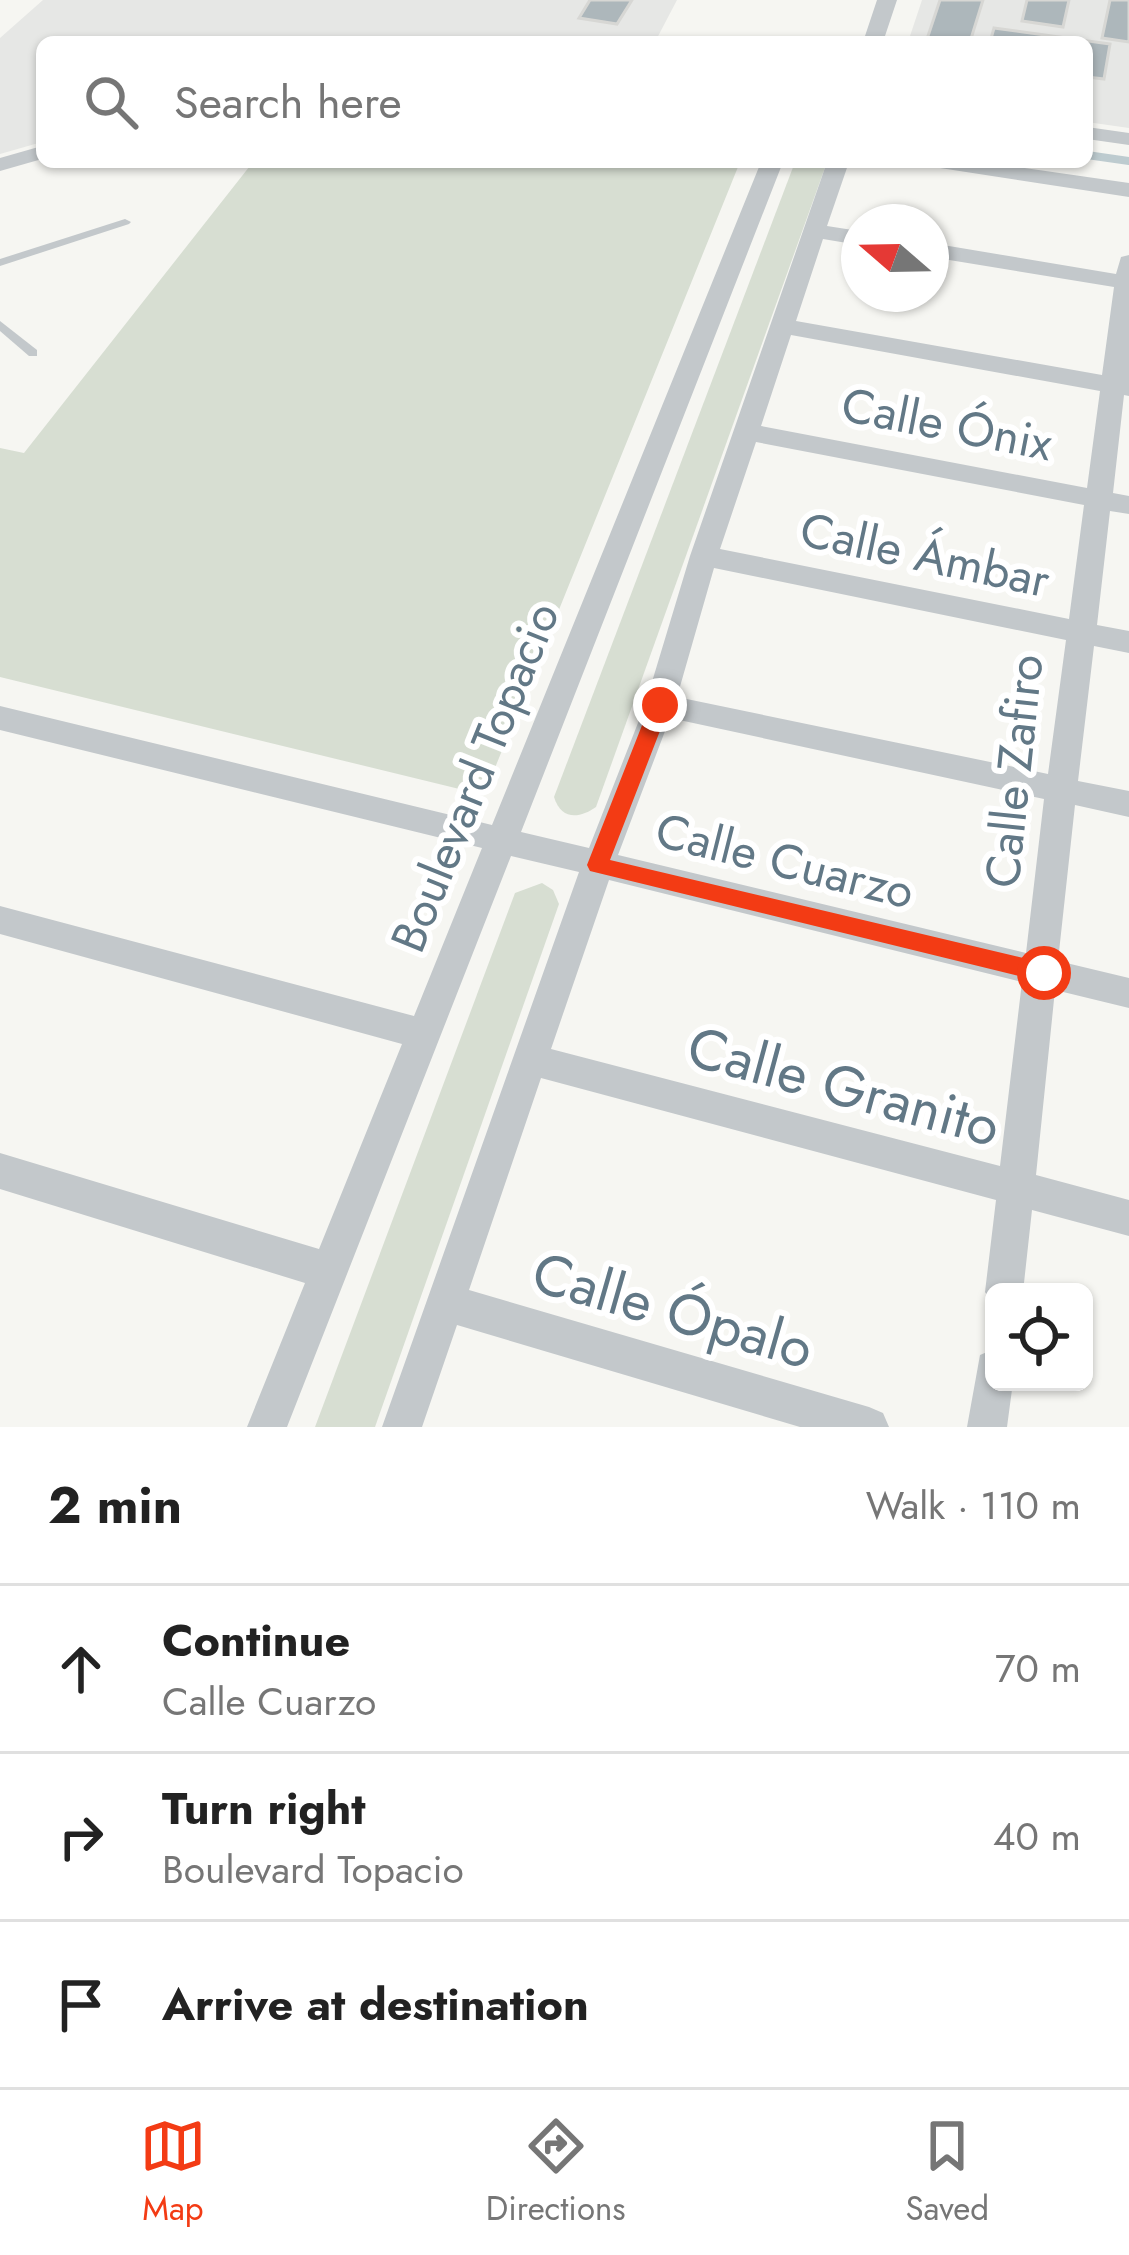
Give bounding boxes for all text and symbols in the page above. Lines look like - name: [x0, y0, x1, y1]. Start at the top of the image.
- search box: [36, 36, 1093, 168]
- icon: search: [78, 69, 144, 135]
- text: Search here: [174, 70, 402, 135]
- north arrow: [841, 204, 949, 312]
- street label: Calle Ónix: [836, 370, 1059, 478]
- street label: Calle Ámbar: [794, 495, 1057, 615]
- street label: Boulevard Topacio: [373, 592, 577, 962]
- street label: Calle Zafiro: [967, 651, 1061, 891]
- route end: [633, 678, 687, 732]
- street label: Calle Cuarzo: [649, 796, 921, 926]
- route start: [1017, 946, 1071, 1000]
- street label: Calle Granito: [679, 1005, 1009, 1167]
- street label: Calle Ópalo: [523, 1231, 823, 1389]
- map controls: [985, 1283, 1093, 1391]
- button: locate: [985, 1283, 1093, 1391]
- text: 2 min: [48, 1468, 182, 1542]
- text: Walk · 110 m: [866, 1477, 1081, 1534]
- text: Continue: [162, 1608, 350, 1673]
- icon: ahead: [48, 1636, 114, 1702]
- text: 70 m: [995, 1640, 1081, 1697]
- text: Calle Cuarzo: [162, 1673, 376, 1730]
- text: Turn right: [162, 1776, 366, 1841]
- icon: right: [48, 1804, 114, 1870]
- text: 40 m: [993, 1808, 1081, 1865]
- text: Boulevard Topacio: [162, 1841, 464, 1898]
- icon: arrive: [48, 1972, 114, 2038]
- text: Arrive at destination: [162, 1972, 589, 2037]
- tab: Map: [140, 2113, 206, 2232]
- tab: Directions: [486, 2113, 626, 2232]
- tab: Saved: [905, 2113, 989, 2232]

